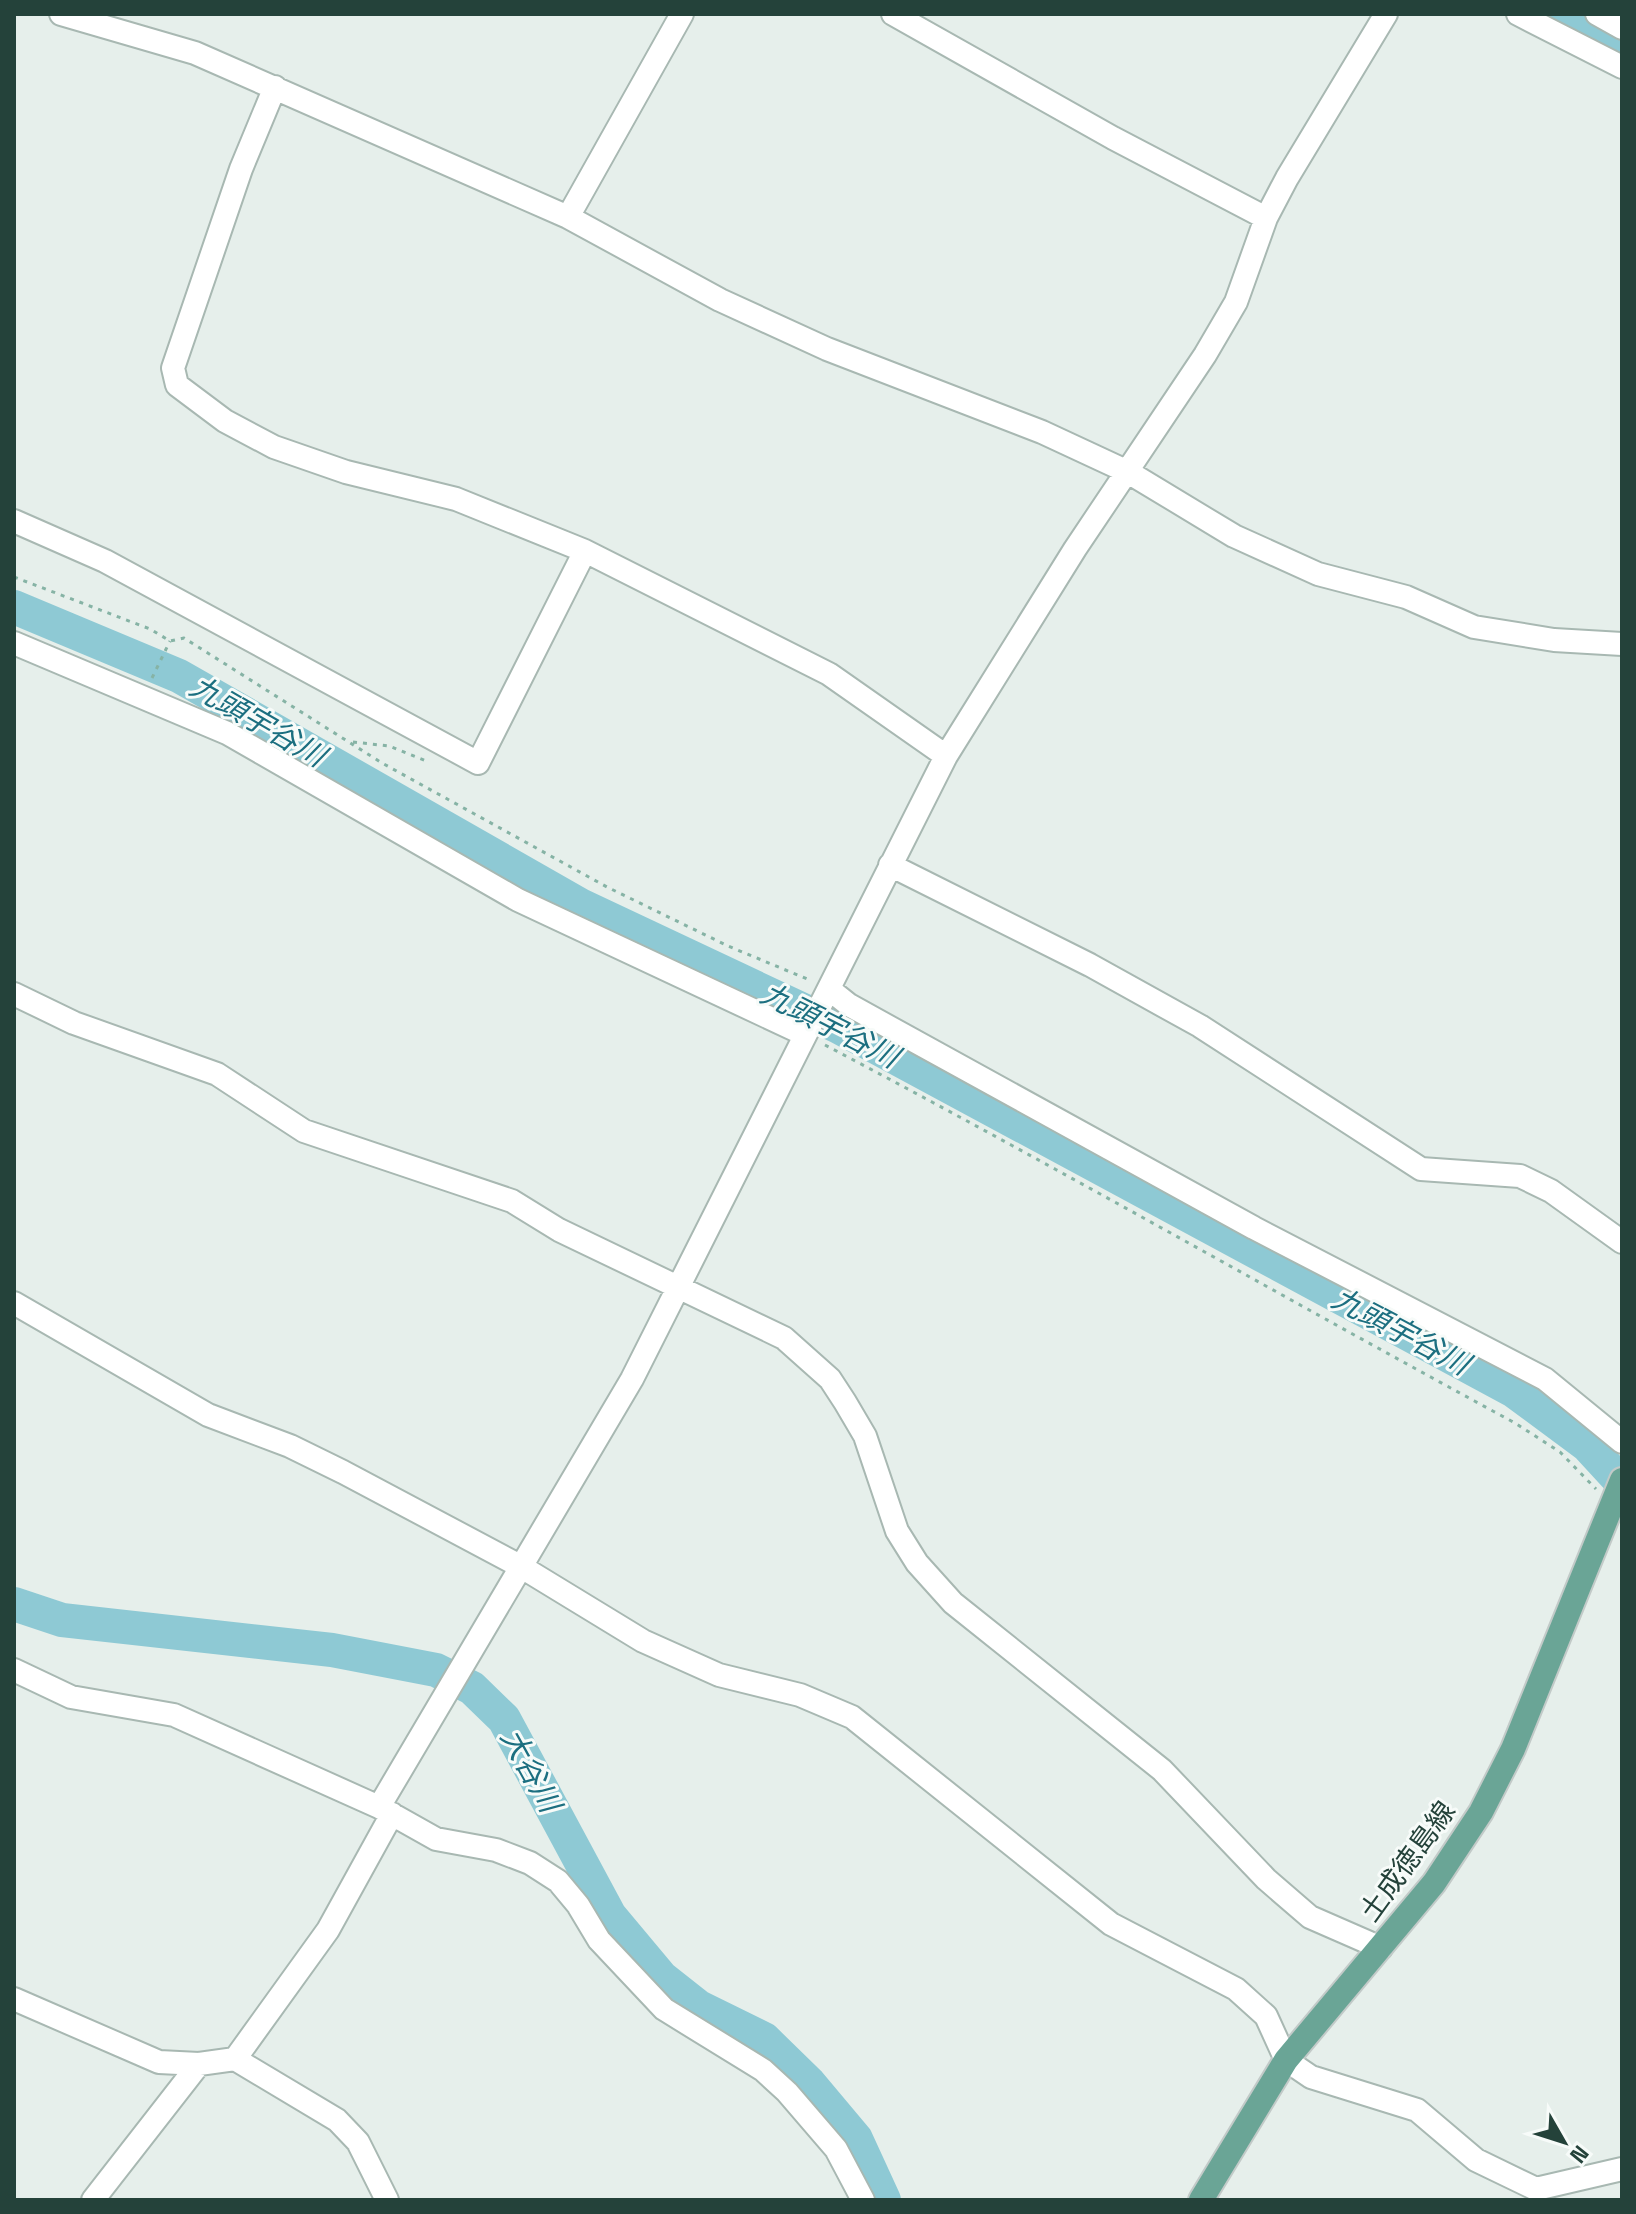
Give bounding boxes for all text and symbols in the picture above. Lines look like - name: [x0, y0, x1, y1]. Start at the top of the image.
- water label: 九頭宇谷川: [183, 667, 335, 777]
- water label: 九頭宇谷川: [754, 974, 908, 1078]
- water label: 九頭宇谷川: [1326, 1279, 1479, 1385]
- water label: 大谷川: [492, 1721, 571, 1821]
- street label: 土成徳島線: [1351, 1794, 1463, 1928]
- north arrow: [1524, 2102, 1604, 2182]
- text: N: [1564, 2140, 1595, 2169]

